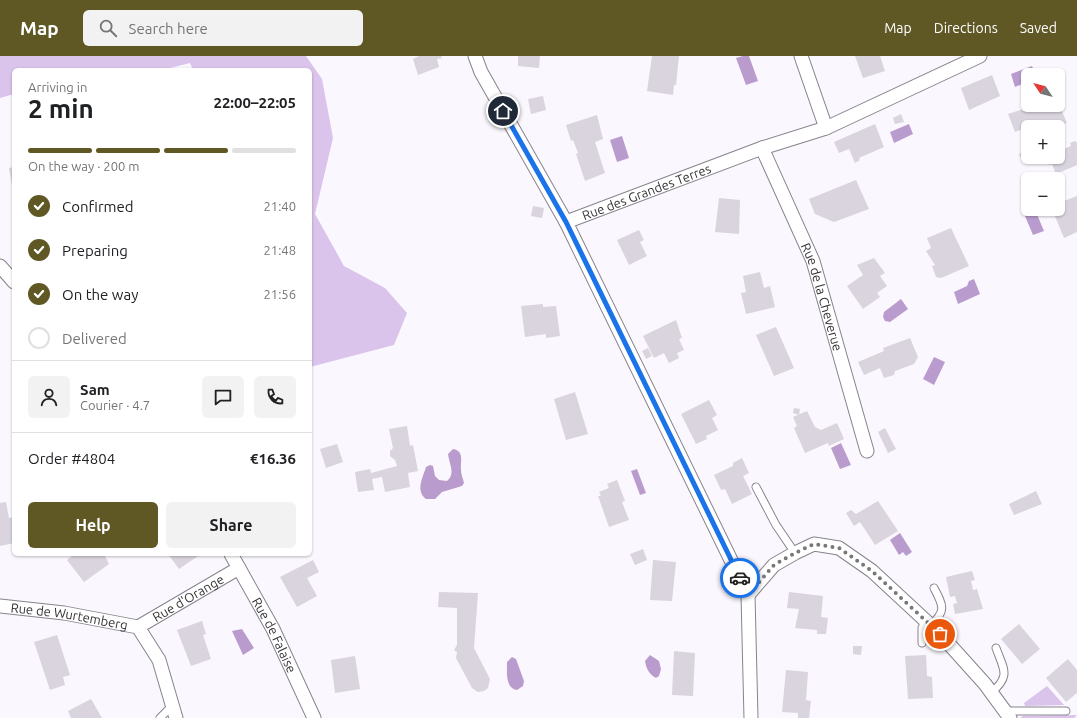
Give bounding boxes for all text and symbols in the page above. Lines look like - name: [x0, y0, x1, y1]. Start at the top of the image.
- search box: [83, 10, 363, 46]
- text: Map: [20, 17, 59, 39]
- icon: search: [97, 17, 119, 39]
- text: Search here: [129, 20, 208, 37]
- text: Map: [884, 20, 912, 36]
- text: Directions: [934, 20, 998, 36]
- text: Saved: [1020, 20, 1057, 36]
- north arrow: [1021, 68, 1065, 112]
- map controls: [1021, 68, 1065, 216]
- text: Arriving in: [28, 80, 87, 94]
- text: 2 min: [28, 94, 94, 123]
- text: 22:00–22:05: [213, 94, 296, 111]
- pin: [486, 94, 520, 128]
- icon: home: [492, 100, 514, 122]
- button: +: [1021, 120, 1065, 164]
- text: On the way · 200 m: [28, 159, 140, 173]
- street label: Rue des Grandes Terres: [580, 161, 713, 222]
- button: −: [1021, 172, 1065, 216]
- icon: check: [28, 195, 50, 217]
- text: Confirmed: [62, 198, 134, 215]
- text: 21:40: [263, 199, 296, 213]
- icon: check: [28, 239, 50, 261]
- street label: Rue de la Cheverue: [799, 241, 845, 353]
- text: Preparing: [62, 242, 128, 259]
- text: 21:48: [263, 243, 296, 257]
- icon: check: [28, 283, 50, 305]
- text: On the way: [62, 286, 138, 303]
- text: 21:56: [263, 287, 296, 301]
- text: Delivered: [62, 330, 127, 347]
- button: person: [28, 376, 70, 418]
- button: chat: [202, 376, 244, 418]
- button: phone: [254, 376, 296, 418]
- text: Sam: [80, 381, 110, 398]
- text: Courier · 4.7: [80, 398, 150, 412]
- text: Order #4804: [28, 450, 115, 467]
- text: €16.36: [250, 450, 296, 467]
- button: Help: [28, 502, 158, 548]
- button: Share: [166, 502, 296, 548]
- courier: [720, 558, 760, 598]
- icon: car: [729, 567, 751, 589]
- street label: Rue d'Orange: [150, 571, 226, 624]
- street label: Rue de Falaise: [250, 595, 299, 675]
- street label: Rue de Wurtemberg: [10, 600, 129, 632]
- pin: [923, 617, 957, 651]
- icon: bag: [929, 623, 951, 645]

